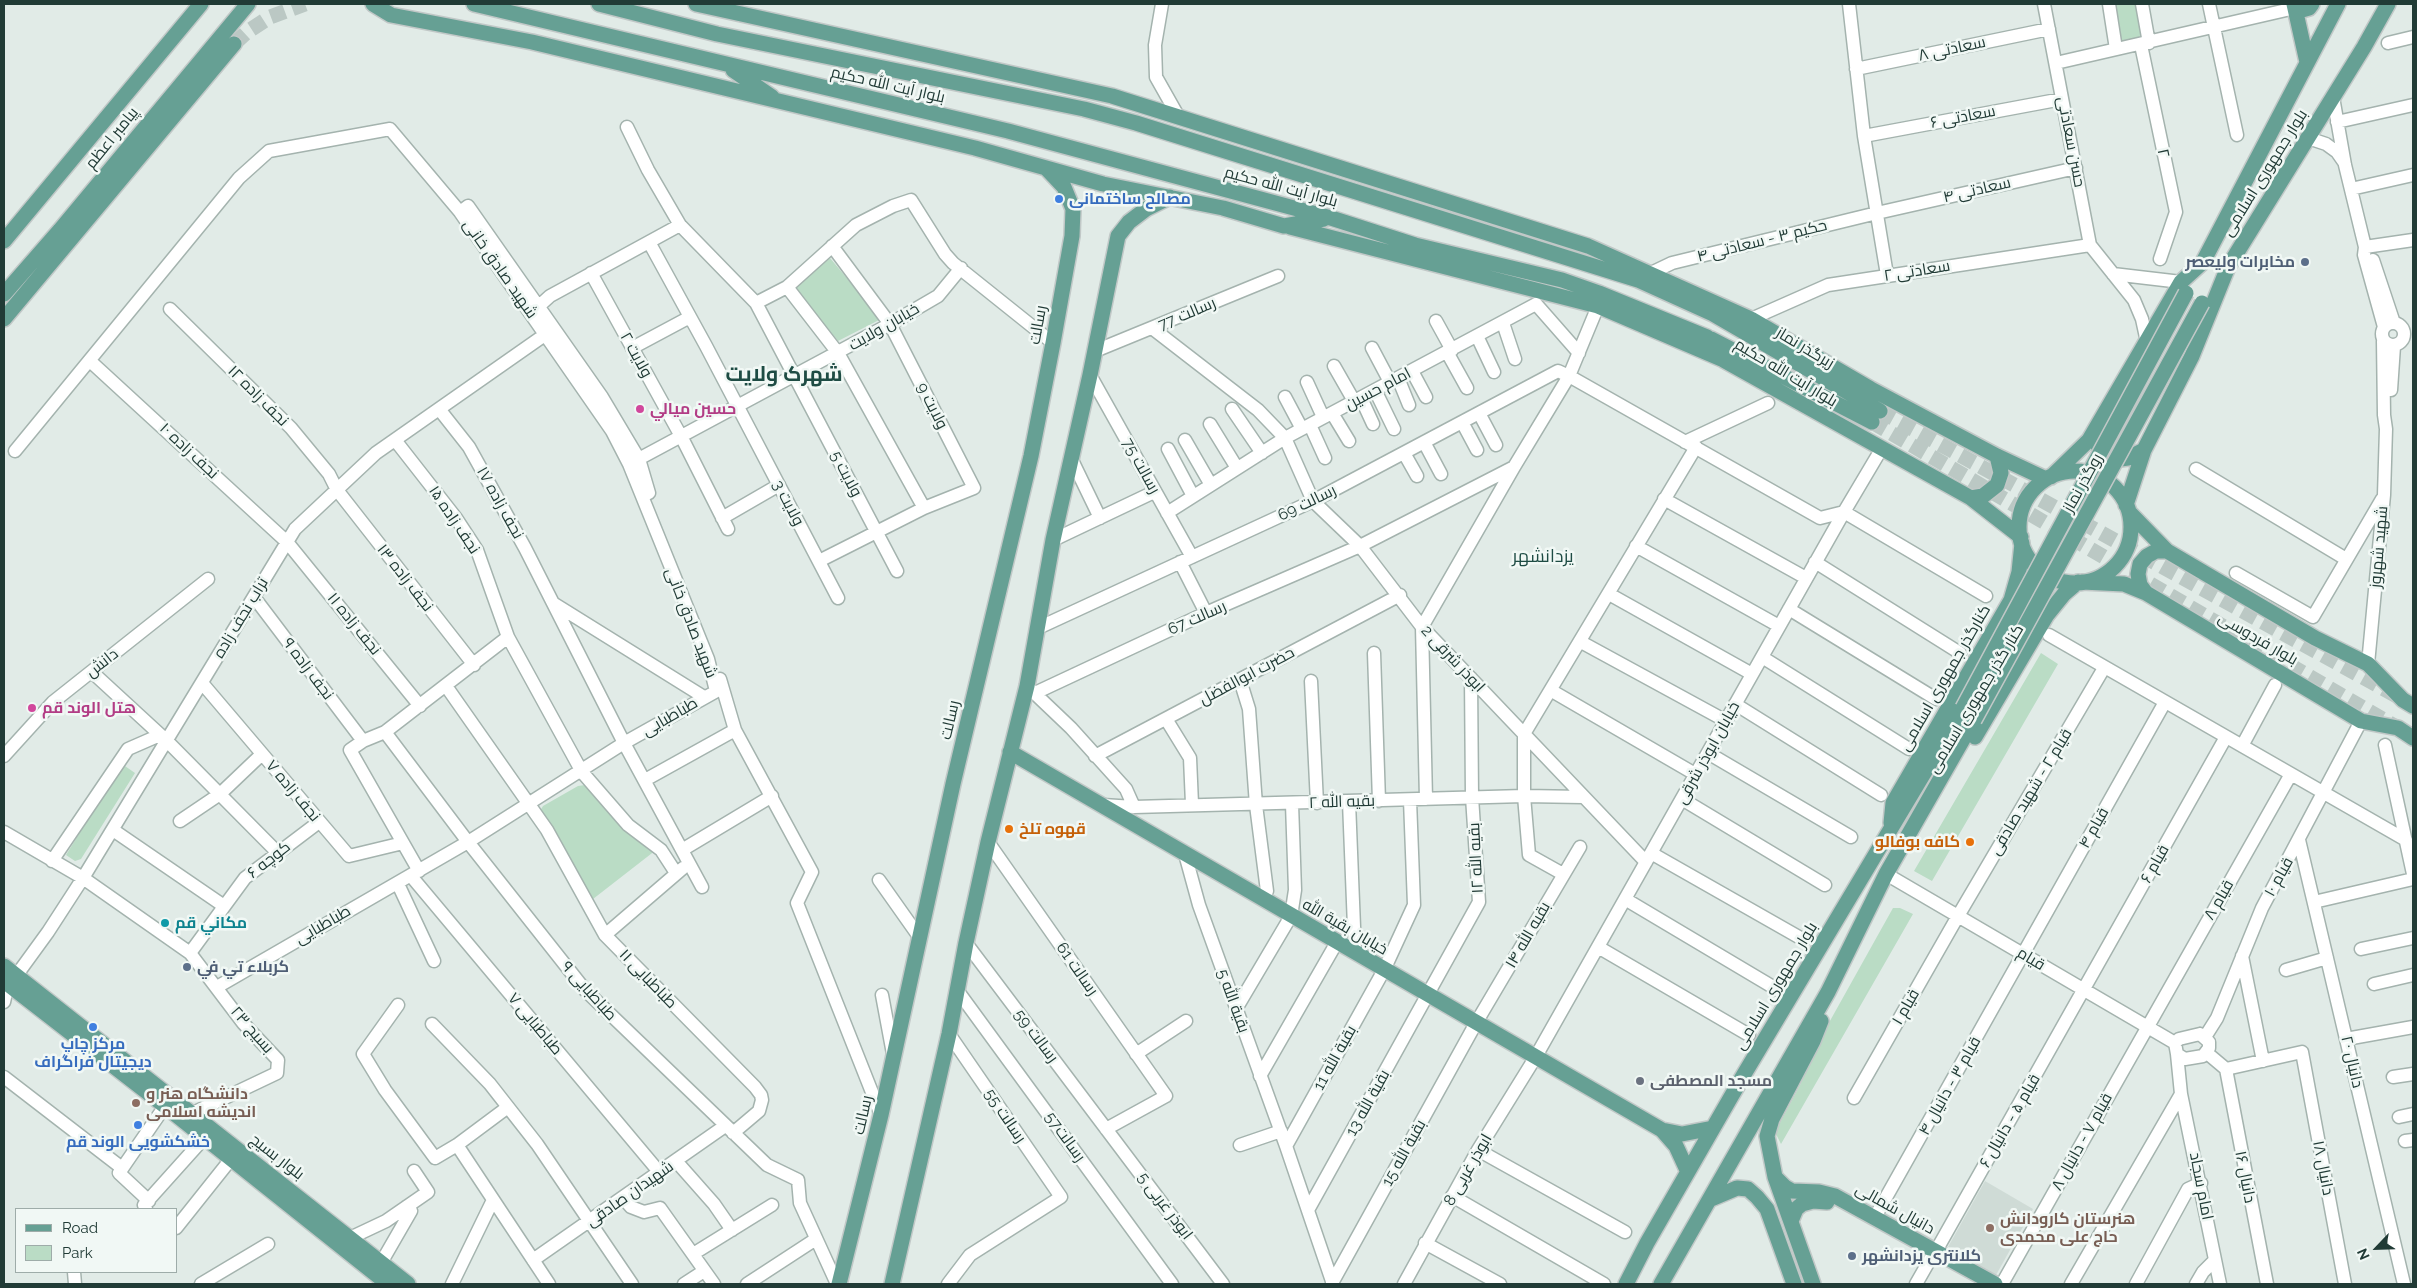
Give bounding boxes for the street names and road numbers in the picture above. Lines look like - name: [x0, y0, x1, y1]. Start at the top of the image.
- street label: سعادتی ۸: [1917, 33, 1987, 65]
- street label: بلوار آیت الله حکیم: [829, 63, 947, 107]
- street label: حسن سعادتی: [2053, 95, 2089, 189]
- street label: سعادتی ۶: [1929, 101, 1997, 133]
- street label: پیامبر اعظم: [81, 103, 143, 173]
- street label: بلوار جمهوری اسلامی: [2218, 106, 2312, 240]
- street label: ۲: [2153, 147, 2173, 159]
- street label: بلوار آیت الله حکیم: [1222, 163, 1340, 211]
- street label: سعادتی ۴: [1941, 173, 2013, 207]
- street label: شهید صادق خانی: [459, 216, 541, 322]
- street label: حکیم ۳ - سعادتی ۴: [1695, 216, 1829, 266]
- street label: سعادتی ۲: [1883, 256, 1951, 286]
- street label: رسالت 77: [1155, 293, 1219, 335]
- street label: خیابان ولایت: [845, 299, 923, 355]
- street label: رسالت: [1025, 304, 1051, 346]
- street label: زیرگذر نماز: [1772, 323, 1838, 373]
- street label: ولایت ۲: [616, 329, 656, 381]
- street label: بلوار آیت الله حکیم: [1731, 335, 1841, 411]
- street label: نجف زاده ۱۲: [224, 362, 292, 430]
- street label: امام حسین: [1342, 364, 1414, 414]
- street label: ولایت 9: [912, 379, 952, 433]
- street label: نجف زاده ۱۰: [156, 419, 222, 483]
- street label: رسالت 75: [1118, 435, 1164, 497]
- street label: ولایت 5: [826, 448, 866, 500]
- street label: روگذر نماز: [2059, 450, 2107, 516]
- street label: نجف زاده ۱۷: [472, 464, 528, 542]
- street label: ولایت 3: [768, 477, 808, 529]
- street label: رسالت 69: [1275, 481, 1339, 525]
- street label: نجف زاده ۱۵: [424, 482, 484, 558]
- street label: شهید شهروز: [2366, 505, 2392, 589]
- street label: نجف زاده ۱۳: [373, 540, 437, 616]
- street label: شهید صادق خانی: [661, 565, 721, 681]
- street label: تراب نجف زاده: [209, 574, 273, 662]
- street label: نجف زاده ۱۱: [323, 589, 385, 659]
- street label: رسالت 67: [1165, 597, 1229, 639]
- street label: کنارگذر جمهوری اسلامی: [1895, 601, 1995, 755]
- street label: بلوار فردوسی: [2215, 608, 2301, 670]
- street label: ابوذر شرقی 2: [1417, 621, 1489, 697]
- street label: کنار گذر جمهوری اسلامی: [1924, 621, 2028, 777]
- street label: نجف زاده ۹: [278, 634, 338, 704]
- street label: حضرت ابوالفضل: [1196, 643, 1298, 709]
- street label: دانش: [82, 644, 122, 682]
- street label: طباطبایی: [639, 693, 701, 741]
- street label: خیابان ابوذر شرقی: [1672, 698, 1744, 808]
- street label: رسالت: [936, 699, 964, 741]
- street label: قیام ۲ - شهید صادقی: [1986, 725, 2076, 859]
- street label: نجف زاده ۷: [262, 756, 324, 826]
- street label: بقیه الله ۲: [1309, 791, 1375, 813]
- street label: قیام ۴: [2075, 804, 2113, 852]
- street label: بقیه الله ۱۲: [1465, 822, 1487, 894]
- street label: کوچه ۶: [244, 837, 294, 883]
- street label: قیام ۶: [2137, 841, 2173, 887]
- street label: قیام ۱۰: [2260, 854, 2298, 900]
- street label: قیام ۸: [2200, 876, 2238, 924]
- street label: خیابان بقیة الله: [1299, 895, 1391, 959]
- street label: بقیه الله ۱۴: [1501, 898, 1555, 972]
- street label: طباطبایی: [292, 901, 354, 949]
- street label: بلوار جمهوری اسلامی: [1730, 919, 1822, 1053]
- street label: رسالت 61: [1052, 939, 1102, 999]
- street label: قیام: [2014, 943, 2048, 975]
- street label: طباطبایی ۱۱: [615, 945, 681, 1013]
- street label: طباطبایی ۹: [557, 957, 621, 1025]
- street label: بقیة الله 5: [1213, 966, 1253, 1036]
- street label: قیام ۱: [1888, 986, 1924, 1028]
- street label: طباطبایی ۷: [504, 989, 566, 1059]
- street label: بسیج ۲۳: [226, 1003, 278, 1057]
- street label: رسالت 59: [1010, 1006, 1062, 1066]
- street label: بقیة الله 11: [1309, 1022, 1361, 1094]
- street label: قیام ۳ - دانیال ۴: [1915, 1033, 1985, 1139]
- street label: دانیال ۲۰: [2337, 1034, 2367, 1090]
- street label: بقیة الله 13: [1342, 1066, 1394, 1140]
- street label: قیام ۵ - دانیال ۶: [1975, 1071, 2045, 1171]
- street label: رسالت 55: [980, 1085, 1030, 1147]
- street label: قیام ۷ - دانیال ۸: [2047, 1090, 2117, 1194]
- street label: رسالت: [849, 1094, 877, 1136]
- street label: رسالت57: [1041, 1108, 1089, 1166]
- street label: بقیة الله 15: [1378, 1116, 1430, 1190]
- street label: بلوار بسیج: [246, 1130, 308, 1184]
- street label: ابوذر غربی 8: [1440, 1131, 1496, 1209]
- street label: دانیال ۱۸: [2308, 1139, 2338, 1197]
- street label: دانیال ۱۶: [2231, 1149, 2259, 1205]
- street label: امام سجاد: [2185, 1150, 2217, 1222]
- street label: شهیدان صادقی: [583, 1157, 677, 1231]
- street label: ابوذر غربی 5: [1133, 1169, 1197, 1243]
- street label: دانیال شمالی: [1852, 1179, 1938, 1239]

